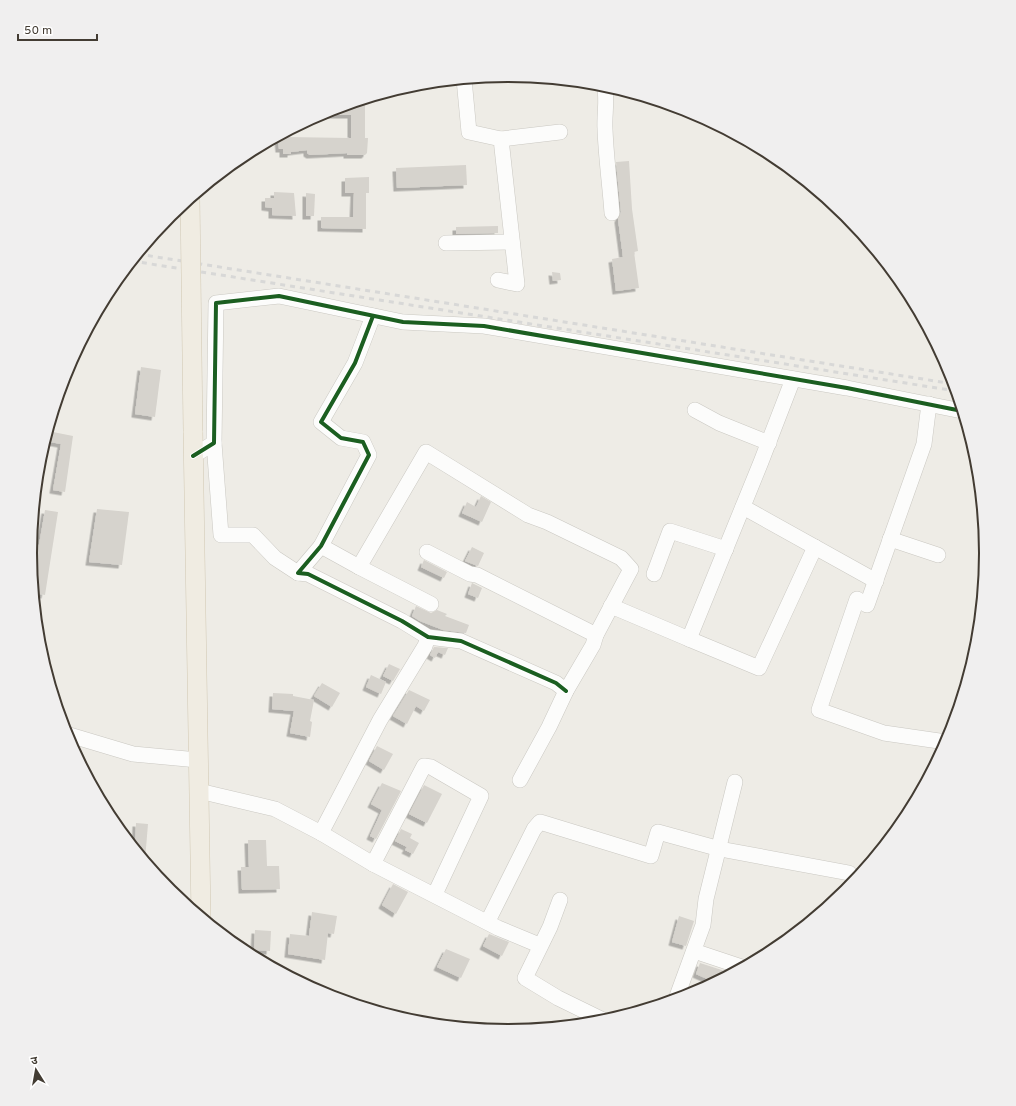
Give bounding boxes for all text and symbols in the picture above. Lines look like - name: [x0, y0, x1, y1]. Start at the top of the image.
- scale bar: [18, 16, 97, 42]
- text: 50 m: [24, 23, 52, 39]
- north arrow: [16, 1050, 56, 1090]
- text: उ: [30, 1054, 39, 1069]

